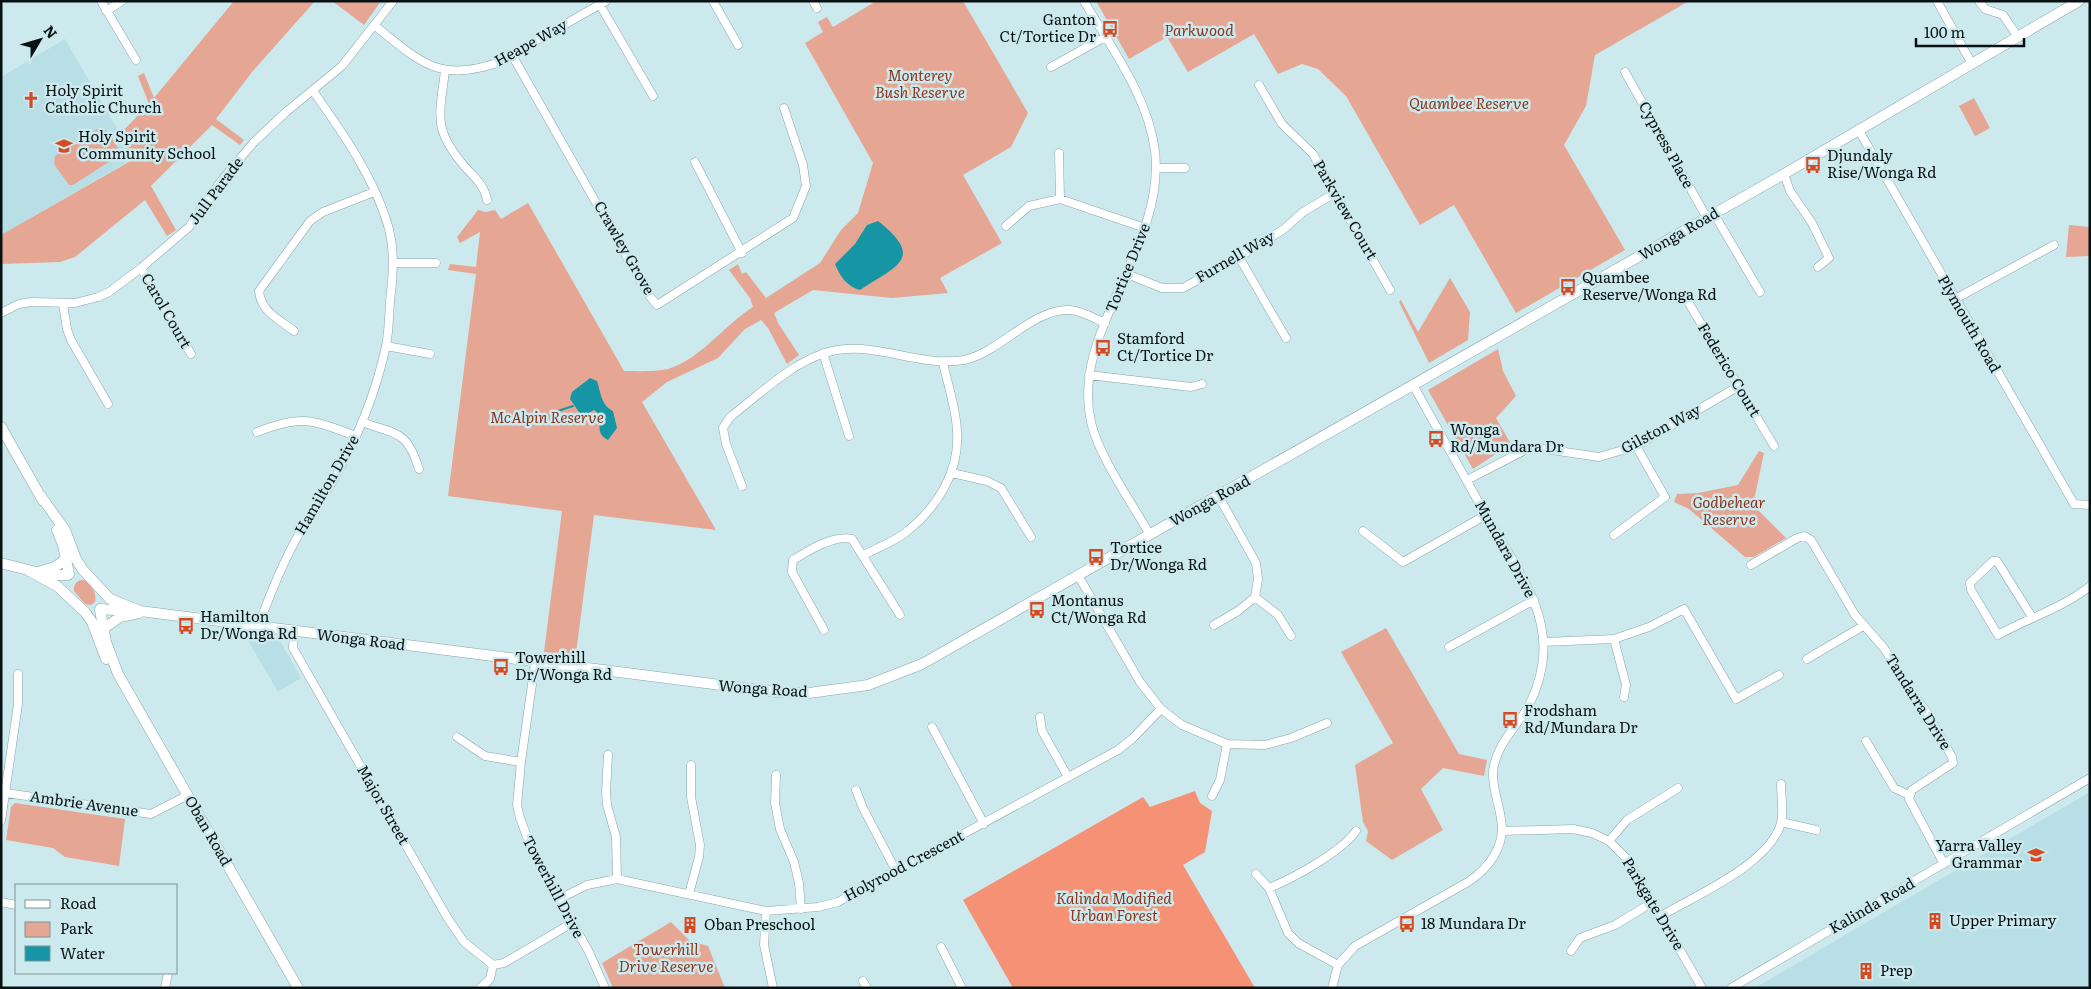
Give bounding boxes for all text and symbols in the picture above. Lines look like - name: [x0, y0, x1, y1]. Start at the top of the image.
- place label: Ganton Ct/Tortice Dr: [1000, 7, 1096, 47]
- street label: Heape Way: [490, 12, 571, 71]
- north arrow: [15, 15, 65, 65]
- scale bar: [1916, 15, 2024, 47]
- park label: Parkwood: [1164, 18, 1234, 41]
- bus stop icon: Ganton Ct/Tortice Dr: [1100, 19, 1120, 39]
- text: 100 m: [1924, 20, 1965, 43]
- text: N: [40, 21, 63, 42]
- park label: Monterey Bush Reserve: [875, 63, 965, 103]
- place label: Holy Spirit Catholic Church: [45, 78, 162, 118]
- church icon: Holy Spirit Catholic Church: [21, 90, 41, 110]
- park label: Quambee Reserve: [1409, 91, 1529, 114]
- street label: Cypress Place: [1634, 97, 1701, 192]
- place label: Holy Spirit Community School: [78, 124, 216, 164]
- school or university icon: Holy Spirit Community School: [54, 136, 74, 156]
- place label: Djundaly Rise/Wonga Rd: [1827, 143, 1936, 183]
- street label: Jull Parade: [182, 151, 248, 229]
- street label: Parkview Court: [1308, 155, 1384, 264]
- bus stop icon: Djundaly Rise/Wonga Rd: [1803, 155, 1823, 175]
- street label: Crawley Grove: [589, 196, 662, 299]
- street label: Wonga Road: [1634, 200, 1723, 265]
- street label: Tortice Drive: [1098, 219, 1155, 316]
- street label: Furnell Way: [1190, 224, 1278, 288]
- place label: Quambee Reserve/Wonga Rd: [1582, 265, 1717, 305]
- street label: Carol Court: [136, 268, 198, 352]
- street label: Plymouth Road: [1933, 270, 2008, 377]
- bus stop icon: Quambee Reserve/Wonga Rd: [1558, 277, 1578, 297]
- street label: Federico Court: [1693, 318, 1768, 421]
- place label: Stamford Ct/Tortice Dr: [1117, 326, 1213, 366]
- bus stop icon: Stamford Ct/Tortice Dr: [1093, 338, 1113, 358]
- street label: Gilston Way: [1616, 397, 1705, 458]
- park label: McAlpin Reserve: [490, 405, 604, 428]
- place label: Wonga Rd/Mundara Dr: [1450, 417, 1564, 457]
- bus stop icon: Wonga Rd/Mundara Dr: [1426, 429, 1446, 449]
- street label: Hamilton Drive: [288, 430, 364, 538]
- street label: Wonga Road: [1165, 468, 1254, 531]
- park label: Godbehear Reserve: [1693, 490, 1766, 530]
- street label: Mundara Drive: [1470, 495, 1543, 601]
- place label: Tortice Dr/Wonga Rd: [1110, 535, 1207, 575]
- bus stop icon: Tortice Dr/Wonga Rd: [1086, 547, 1106, 567]
- place label: Montanus Ct/Wonga Rd: [1051, 588, 1146, 628]
- bus stop icon: Montanus Ct/Wonga Rd: [1027, 600, 1047, 620]
- place label: Hamilton Dr/Wonga Rd: [200, 604, 297, 644]
- bus stop icon: Hamilton Dr/Wonga Rd: [176, 616, 196, 636]
- street label: Wonga Road: [315, 622, 407, 655]
- place label: Towerhill Dr/Wonga Rd: [515, 645, 612, 685]
- street label: Tandarra Drive: [1880, 649, 1958, 754]
- bus stop icon: Towerhill Dr/Wonga Rd: [491, 657, 511, 677]
- street label: Wonga Road: [718, 673, 808, 702]
- place label: Frodsham Rd/Mundara Dr: [1524, 698, 1638, 738]
- bus stop icon: Frodsham Rd/Mundara Dr: [1500, 710, 1520, 730]
- street label: Major Street: [352, 760, 416, 848]
- street label: Ambrie Avenue: [28, 784, 140, 822]
- street label: Oban Road: [180, 791, 239, 870]
- street label: Holyrood Crescent: [839, 823, 968, 906]
- street label: Towerhill Drive: [518, 831, 591, 942]
- place label: Yarra Valley Grammar: [1935, 833, 2022, 873]
- school or university icon: Yarra Valley Grammar: [2026, 845, 2046, 865]
- street label: Parkgate Drive: [1617, 852, 1691, 954]
- street label: Kalinda Road: [1824, 871, 1918, 939]
- legend: [15, 884, 178, 974]
- park label: Kalinda Modified Urban Forest: [1056, 886, 1172, 926]
- text: Road: [60, 891, 96, 914]
- place label: Upper Primary: [1949, 908, 2057, 931]
- place label: 18 Mundara Dr: [1421, 911, 1526, 934]
- building icon: Upper Primary: [1925, 911, 1945, 931]
- place label: Oban Preschool: [704, 912, 815, 935]
- bus stop icon: 18 Mundara Dr: [1397, 914, 1417, 934]
- building icon: Oban Preschool: [680, 915, 700, 935]
- text: Park: [60, 916, 94, 939]
- park label: Towerhill Drive Reserve: [619, 937, 714, 977]
- text: Water: [60, 941, 105, 964]
- place label: Prep: [1880, 958, 1913, 981]
- building icon: Prep: [1856, 961, 1876, 981]

